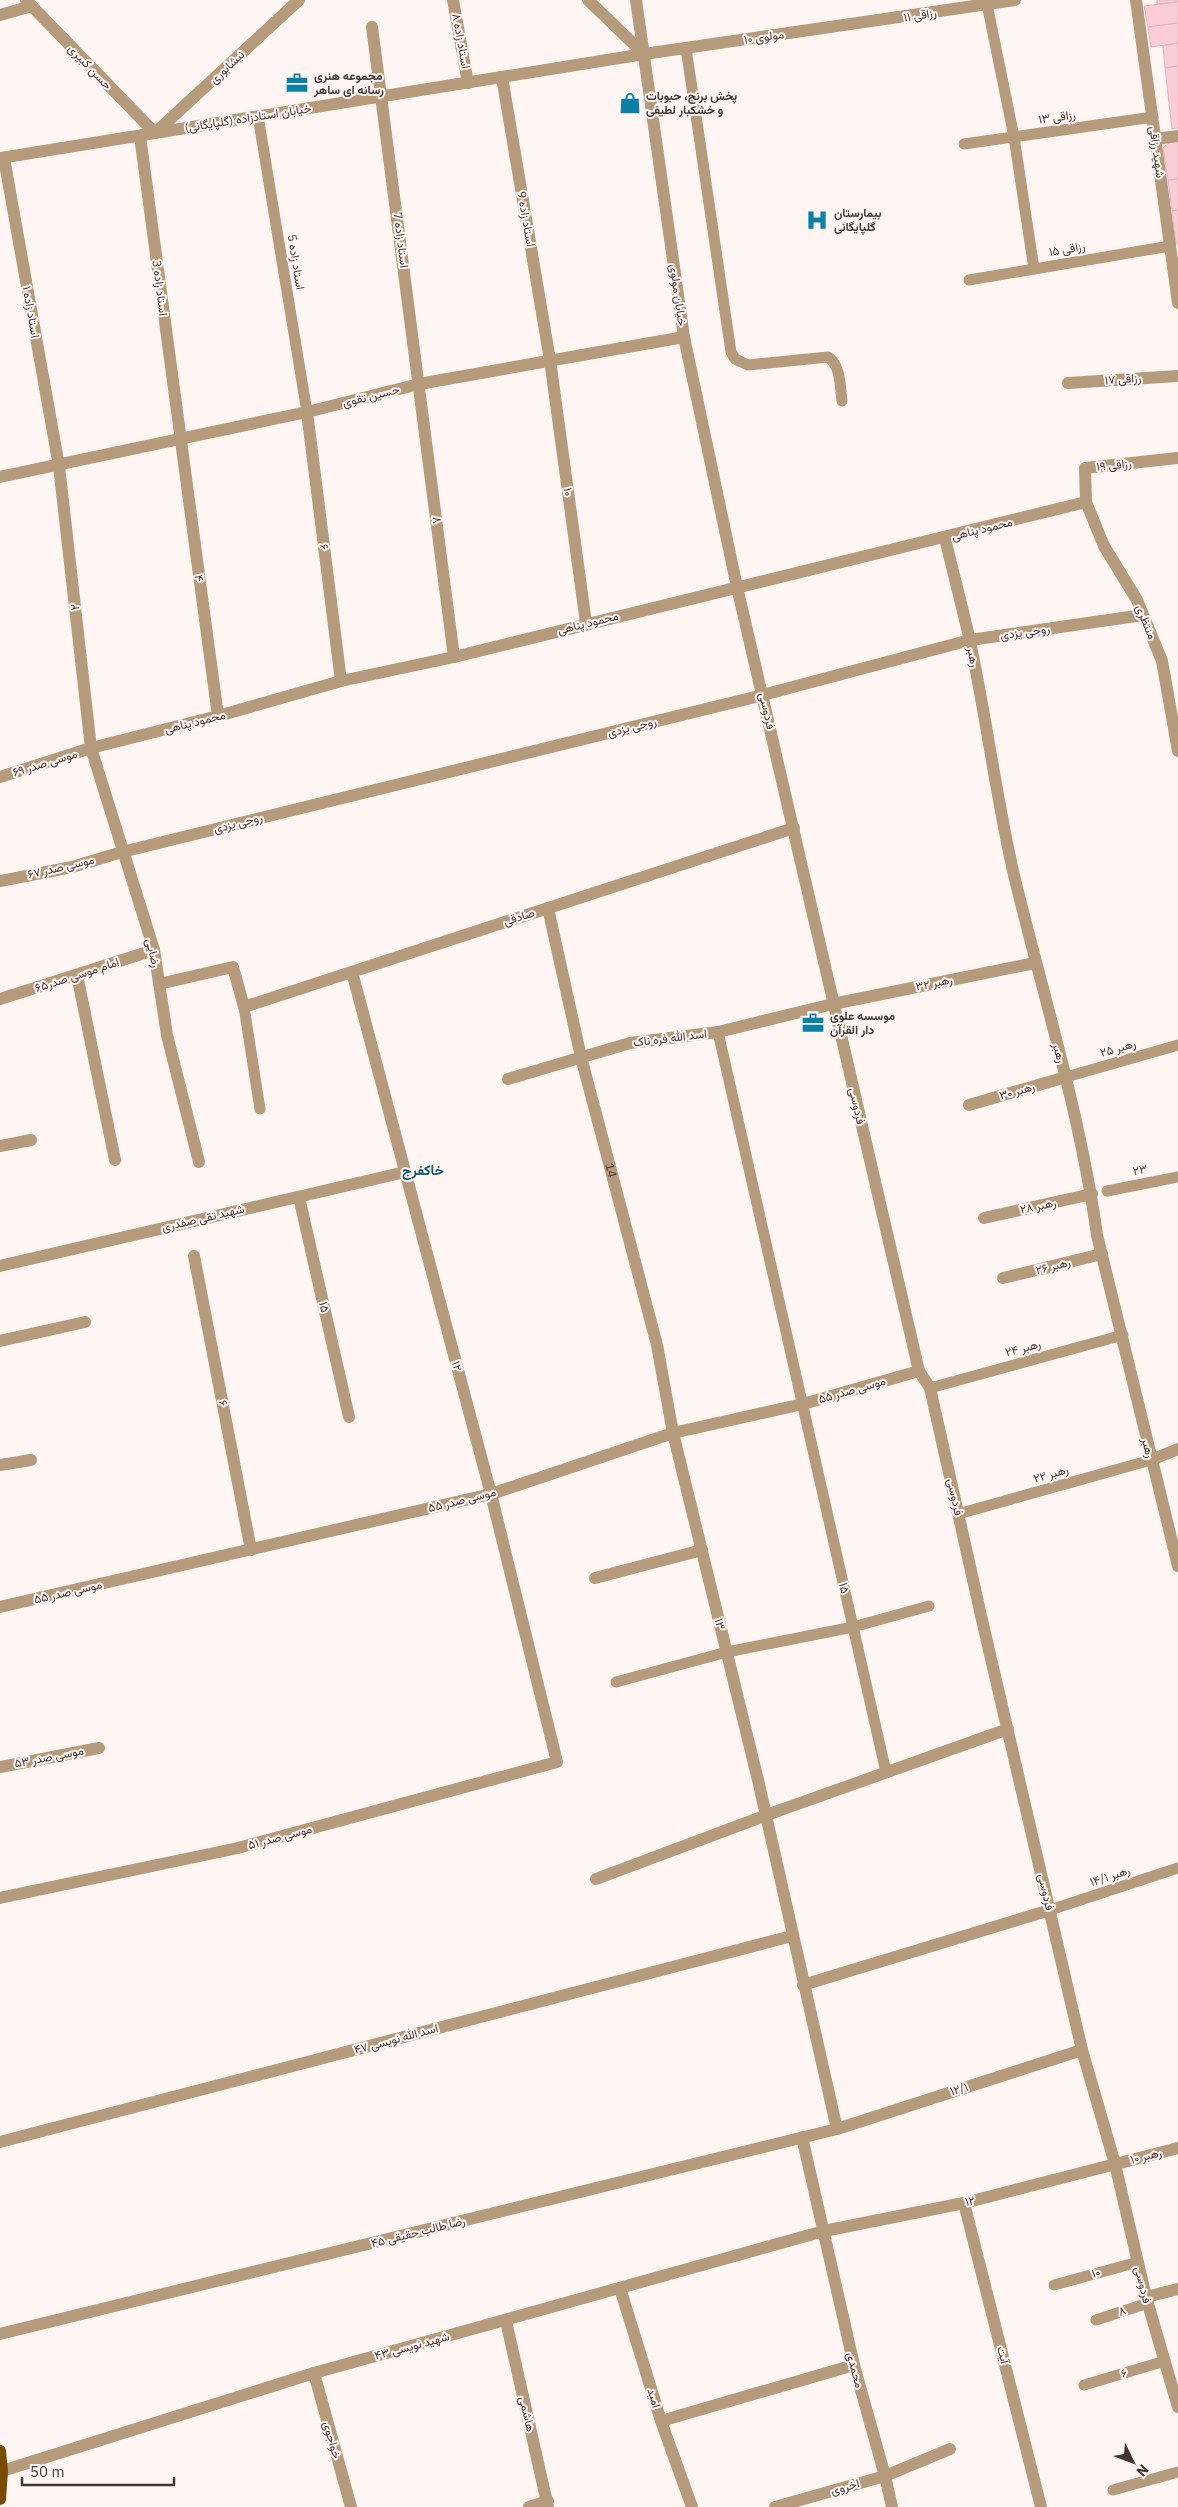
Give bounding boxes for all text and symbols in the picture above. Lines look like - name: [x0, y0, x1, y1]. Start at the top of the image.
- street label: رزاقی ۱۱: [902, 5, 938, 25]
- street label: استاد زاده ۸: [448, 12, 474, 70]
- street label: مولوی ۱۰: [743, 26, 785, 48]
- street label: حسن کبیری: [64, 41, 116, 93]
- street label: نیشابوری: [206, 47, 248, 87]
- place label: مجموعه هنری رسانه ای ساهر: [313, 68, 384, 98]
- office icon: مجموعه هنری رسانه ای ساهر: [284, 70, 310, 96]
- place label: پخش برنج، حبوبات و خشکبار لطیفی: [646, 88, 737, 118]
- shop icon: پخش برنج، حبوبات و خشکبار لطیفی: [617, 90, 643, 116]
- street label: خیابان استادزاده (گلپایگانی): [184, 100, 312, 136]
- street label: رزاقی ۱۳: [1037, 106, 1077, 128]
- street label: شهید رزاقی: [1145, 125, 1169, 179]
- street label: استاد زاده 9: [513, 190, 539, 248]
- place label: بیمارستان گلپایگانی: [834, 205, 882, 235]
- hospital icon: بیمارستان گلپایگانی: [804, 207, 830, 233]
- street label: استاد زاده 7: [390, 211, 412, 269]
- street label: استاد زاده 5: [284, 233, 308, 291]
- street label: رزاقی ۱۵: [1048, 238, 1086, 260]
- street label: استاد زاده 3: [149, 259, 171, 317]
- street label: خیابان مولوی: [666, 263, 690, 327]
- street label: استاد زاده ۱: [19, 285, 43, 339]
- street label: رزاقی ۱۷: [1104, 370, 1142, 388]
- street label: حسین تقوی: [341, 381, 401, 411]
- street label: رزاقی ۱۹: [1096, 455, 1132, 475]
- street label: ۱۰: [560, 487, 577, 497]
- street label: محمود پناهی: [950, 514, 1014, 544]
- street label: ۸: [430, 516, 445, 524]
- street label: ۶: [317, 543, 332, 551]
- street label: ۴: [192, 573, 207, 583]
- street label: منتظری: [1132, 602, 1160, 642]
- street label: ۲: [67, 603, 82, 611]
- street label: محمود پناهی: [556, 608, 620, 638]
- street label: روحی یزدی: [999, 621, 1051, 643]
- street label: رهبر: [963, 645, 983, 668]
- street label: فردوسی: [755, 691, 779, 731]
- street label: محمود پناهی: [163, 707, 227, 737]
- street label: روحی یزدی: [606, 713, 658, 741]
- street label: موسی صدر ۶۹: [11, 746, 79, 780]
- street label: روحی یزدی: [212, 809, 264, 837]
- street label: موسی صدر ۶۷: [26, 852, 96, 882]
- street label: صادقی: [501, 904, 537, 930]
- street label: رضایی: [142, 937, 164, 969]
- street label: امام موسی صدر۶۵: [33, 954, 121, 996]
- street label: رهبر ۳۲: [914, 971, 954, 995]
- place label: موسسه علوی دار القرآن: [830, 1008, 896, 1038]
- office icon: موسسه علوی دار القرآن: [800, 1010, 826, 1036]
- street label: اسد الله فره ناک: [632, 1026, 708, 1050]
- street label: رهبر ۲۵: [1098, 1035, 1138, 1061]
- street label: رهبر: [1048, 1040, 1069, 1065]
- street label: رهبر ۳۰: [997, 1078, 1037, 1104]
- street label: فردوسی: [845, 1086, 869, 1126]
- district label: خاکفرج: [402, 1161, 444, 1180]
- street label: 14: [602, 1161, 621, 1179]
- street label: ۲۳: [1132, 1161, 1148, 1178]
- street label: رهبر ۲۸: [1018, 1194, 1058, 1218]
- street label: شهید تقی صفدری: [160, 1201, 246, 1235]
- street label: رهبر ۲۶: [1034, 1254, 1072, 1278]
- street label: ۱۵: [316, 1300, 333, 1314]
- street label: رهبر ۲۴: [1003, 1336, 1043, 1360]
- street label: ۱۲: [449, 1359, 466, 1373]
- street label: موسی صدر ۵۵: [816, 1373, 888, 1407]
- street label: ۶: [216, 1399, 231, 1407]
- street label: رهبر: [1138, 1435, 1158, 1460]
- street label: رهبر ۲۲: [1032, 1461, 1070, 1487]
- street label: فردوسی: [943, 1477, 967, 1517]
- street label: موسی صدر ۵۵: [426, 1484, 498, 1516]
- street label: موسی صدر ۵۵: [32, 1576, 104, 1608]
- street label: ۱۵: [836, 1581, 853, 1595]
- street label: ۱۳: [712, 1617, 729, 1631]
- street label: موسی صدر ۵۳: [13, 1742, 85, 1772]
- street label: موسی صدر ۵۱: [246, 1821, 314, 1853]
- street label: رهبر ۱۴/۱: [1088, 1862, 1132, 1890]
- street label: فردوسی: [1034, 1872, 1058, 1912]
- street label: ۴۷ اسد الله نویسی: [352, 2020, 440, 2058]
- street label: ۱۲/۱: [948, 2079, 970, 2098]
- street label: رهبر ۱۰: [1129, 2144, 1163, 2168]
- street label: ۱۲: [963, 2192, 976, 2209]
- street label: ۴۵ رضا طالب حقیقی: [369, 2213, 467, 2251]
- street label: ۱۰: [1090, 2264, 1102, 2281]
- street label: فردوسی: [1131, 2265, 1155, 2305]
- street label: ۸: [1116, 2302, 1128, 2319]
- street label: ۴۳ شهید نویسی: [373, 2328, 451, 2364]
- street label: آیت: [994, 2344, 1013, 2366]
- street label: محمدی: [843, 2350, 867, 2390]
- street label: ۶: [1119, 2364, 1129, 2381]
- street label: امید: [644, 2386, 665, 2410]
- street label: هاشمی: [515, 2395, 539, 2433]
- street label: خواجوی: [319, 2420, 345, 2460]
- north arrow: [1108, 2437, 1158, 2487]
- scale bar: [22, 2454, 175, 2486]
- text: N: [1133, 2461, 1153, 2480]
- text: 50 m: [30, 2462, 65, 2481]
- street label: اخروی: [829, 2475, 861, 2499]

